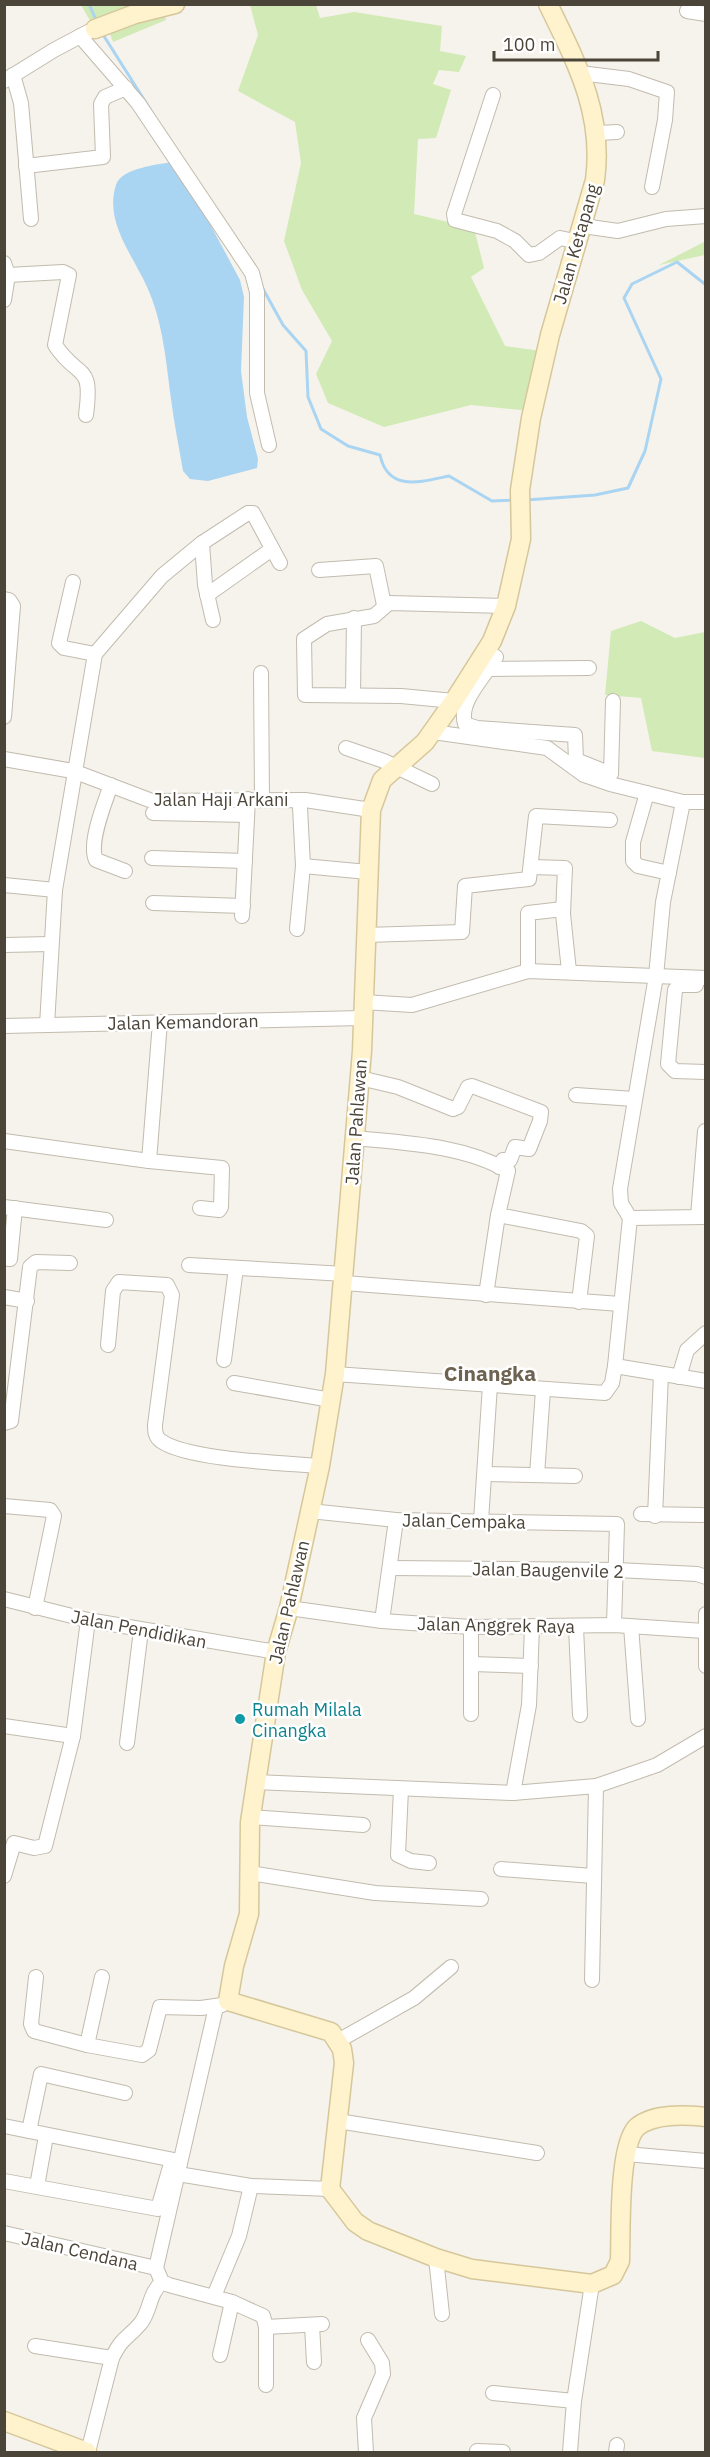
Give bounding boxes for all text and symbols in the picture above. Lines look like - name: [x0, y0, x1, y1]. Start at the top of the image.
- scale bar: [494, 24, 658, 62]
- text: 100 m: [503, 33, 555, 56]
- street label: Jalan Ketapang: [548, 181, 604, 307]
- street label: Jalan Haji Arkani: [153, 788, 289, 811]
- street label: Jalan Kemandoran: [107, 1009, 259, 1035]
- street label: Jalan Pahlawan: [340, 1058, 372, 1186]
- district label: Cinangka: [444, 1359, 536, 1387]
- street label: Jalan Cempaka: [402, 1508, 526, 1534]
- street label: Jalan Pahlawan: [264, 1538, 314, 1666]
- street label: Jalan Baugenvile 2: [472, 1557, 624, 1583]
- street label: Jalan Pendidikan: [69, 1605, 209, 1653]
- street label: Jalan Anggrek Raya: [417, 1612, 576, 1638]
- place label: Rumah Milala Cinangka: [252, 1698, 362, 1742]
- marker: Rumah Milala Cinangka: [233, 1712, 247, 1726]
- street label: Jalan Cendana: [19, 2226, 141, 2276]

